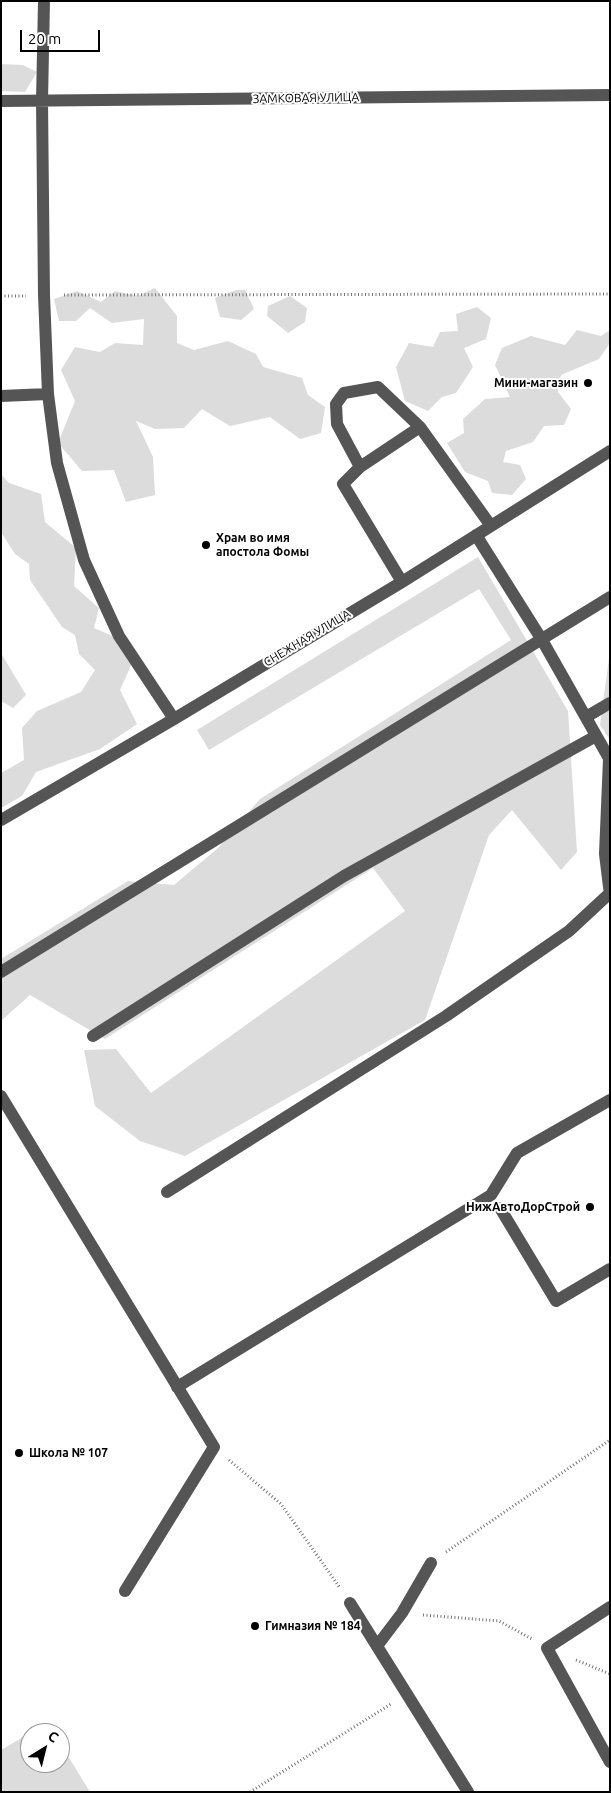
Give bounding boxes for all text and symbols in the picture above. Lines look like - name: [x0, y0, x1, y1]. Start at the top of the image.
- scale bar: [22, 20, 102, 52]
- text: 20 m: [28, 30, 61, 47]
- street label: ЗАМКОВАЯ УЛИЦА: [253, 90, 359, 106]
- place label: Мини-магазин: [494, 376, 578, 390]
- marker: Мини-магазин: [582, 377, 594, 389]
- place label: Храм во имя апостола Фомы: [216, 531, 309, 559]
- marker: Храм во имя апостола Фомы: [200, 539, 212, 551]
- street label: СНЕЖНАЯ УЛИЦА: [261, 606, 353, 670]
- place label: НижАвтоДорСтрой: [466, 1200, 580, 1214]
- marker: НижАвтоДорСтрой: [584, 1201, 596, 1213]
- place label: Школа № 107: [29, 1446, 108, 1460]
- marker: Школа № 107: [13, 1447, 25, 1459]
- place label: Гимназия № 184: [265, 1619, 361, 1633]
- marker: Гимназия № 184: [249, 1620, 261, 1632]
- north arrow: [20, 1723, 70, 1773]
- text: С: [45, 1728, 62, 1746]

